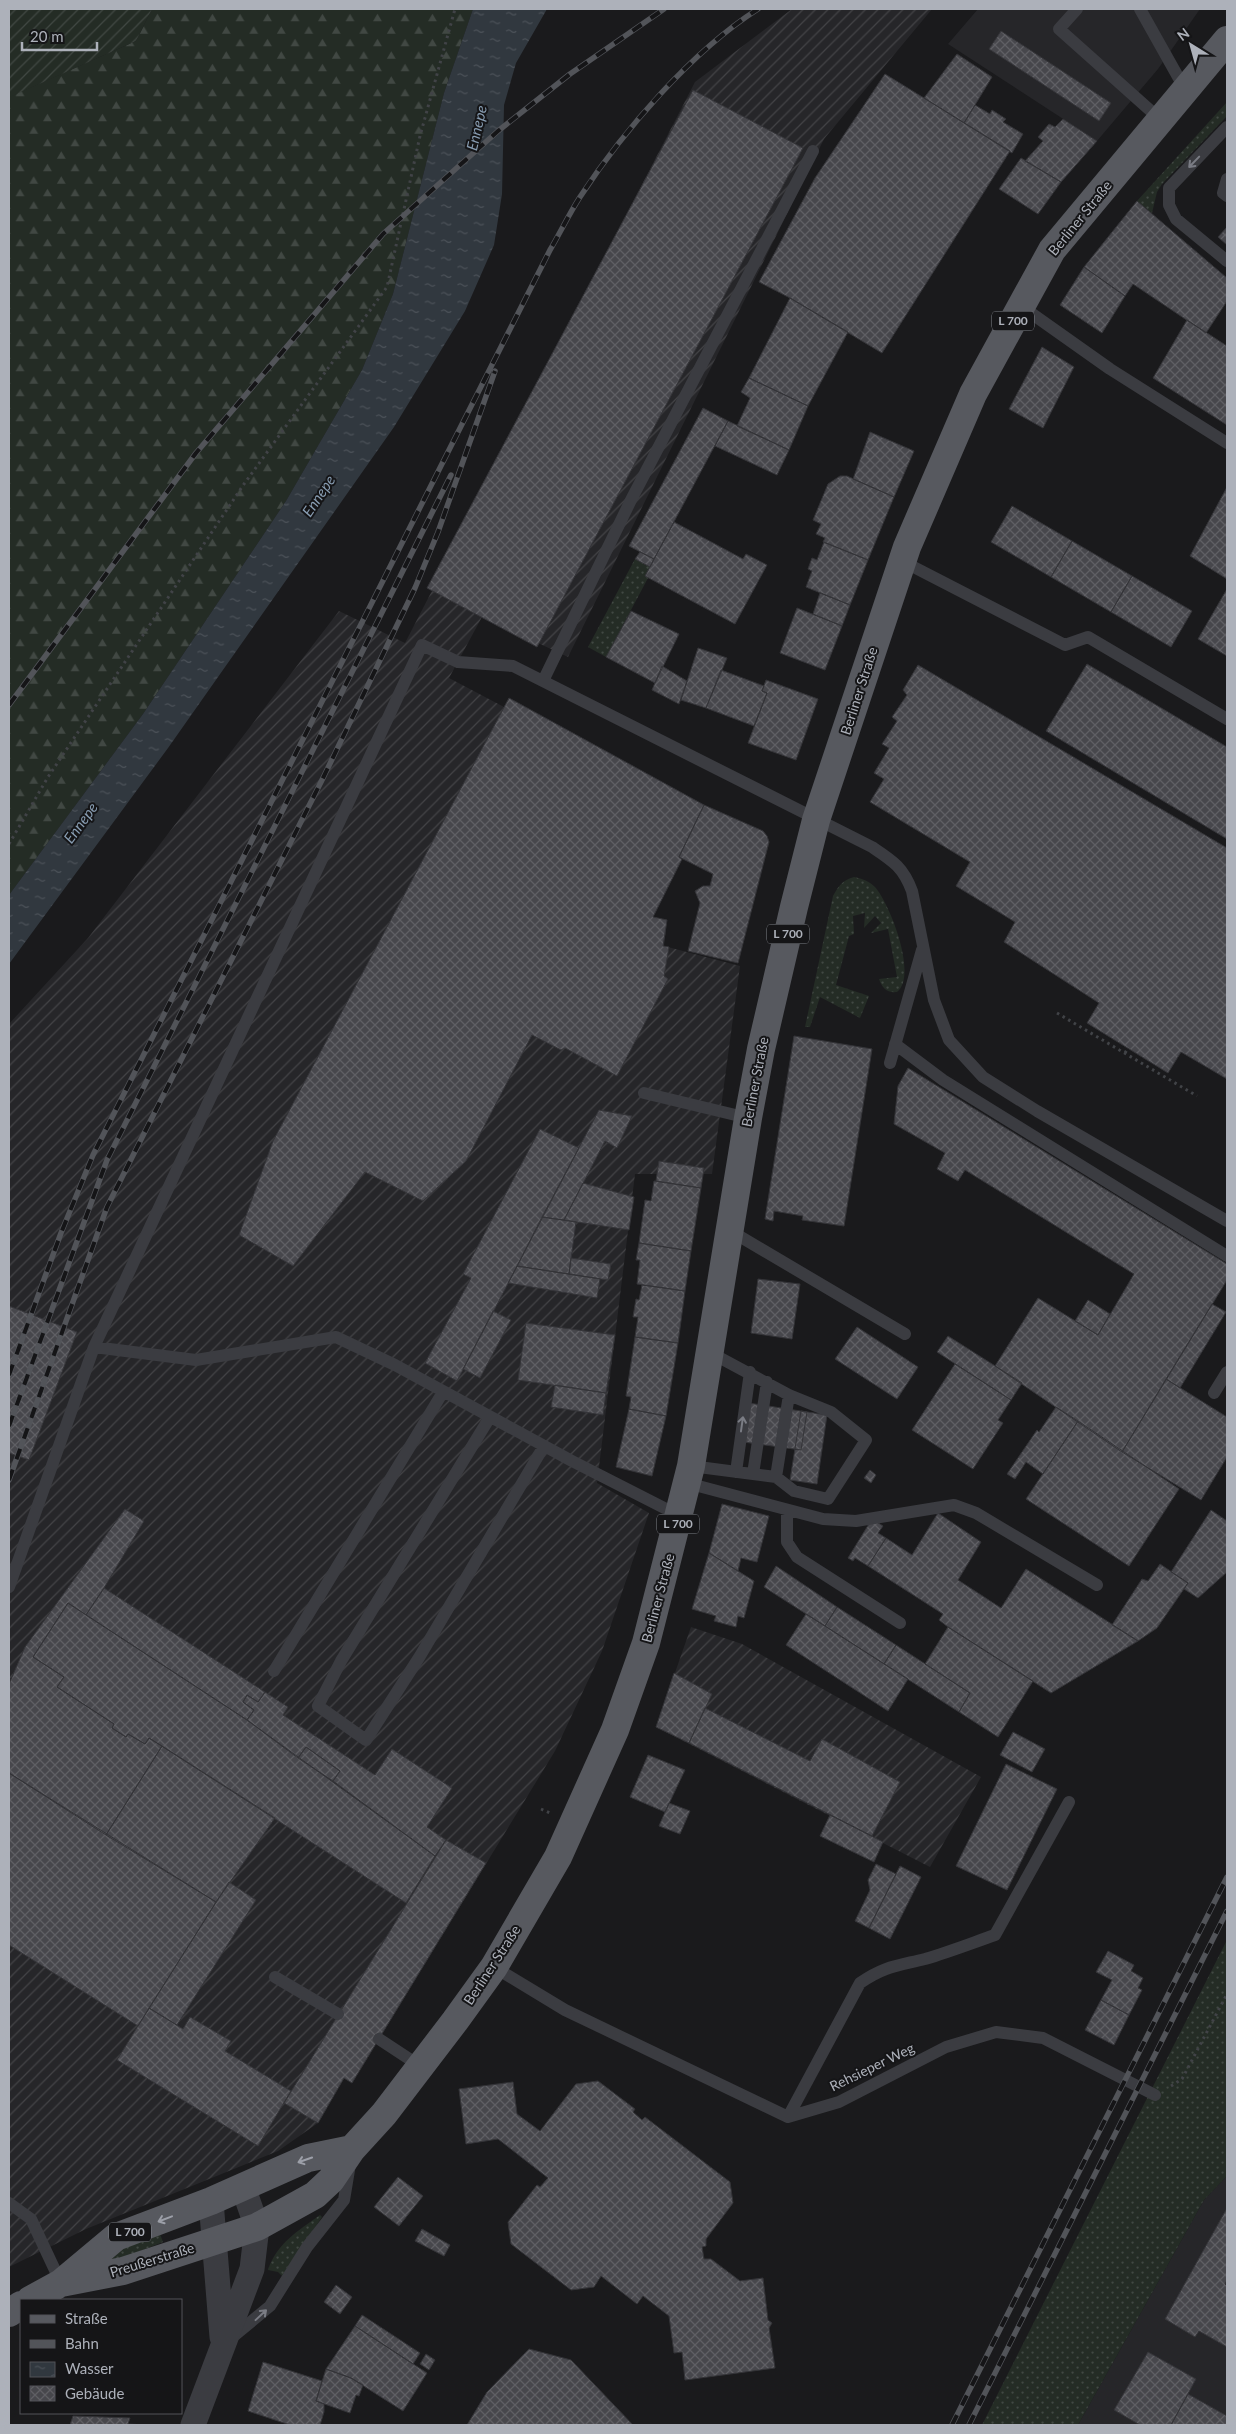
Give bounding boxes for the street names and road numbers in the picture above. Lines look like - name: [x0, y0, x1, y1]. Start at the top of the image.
- street label: Berliner Straße: [1044, 177, 1115, 259]
- road number: L 700: [992, 312, 1034, 331]
- street label: Berliner Straße: [836, 645, 881, 737]
- road number: L 700: [767, 924, 809, 944]
- street label: Berliner Straße: [737, 1035, 772, 1128]
- road number: L 700: [657, 1515, 699, 1534]
- street label: Berliner Straße: [637, 1552, 678, 1644]
- street label: Berliner Straße: [460, 1922, 524, 2008]
- street label: Rehsieper Weg: [827, 2039, 917, 2094]
- road number: L 700: [109, 2222, 151, 2242]
- street label: Preußerstraße: [108, 2239, 196, 2280]

